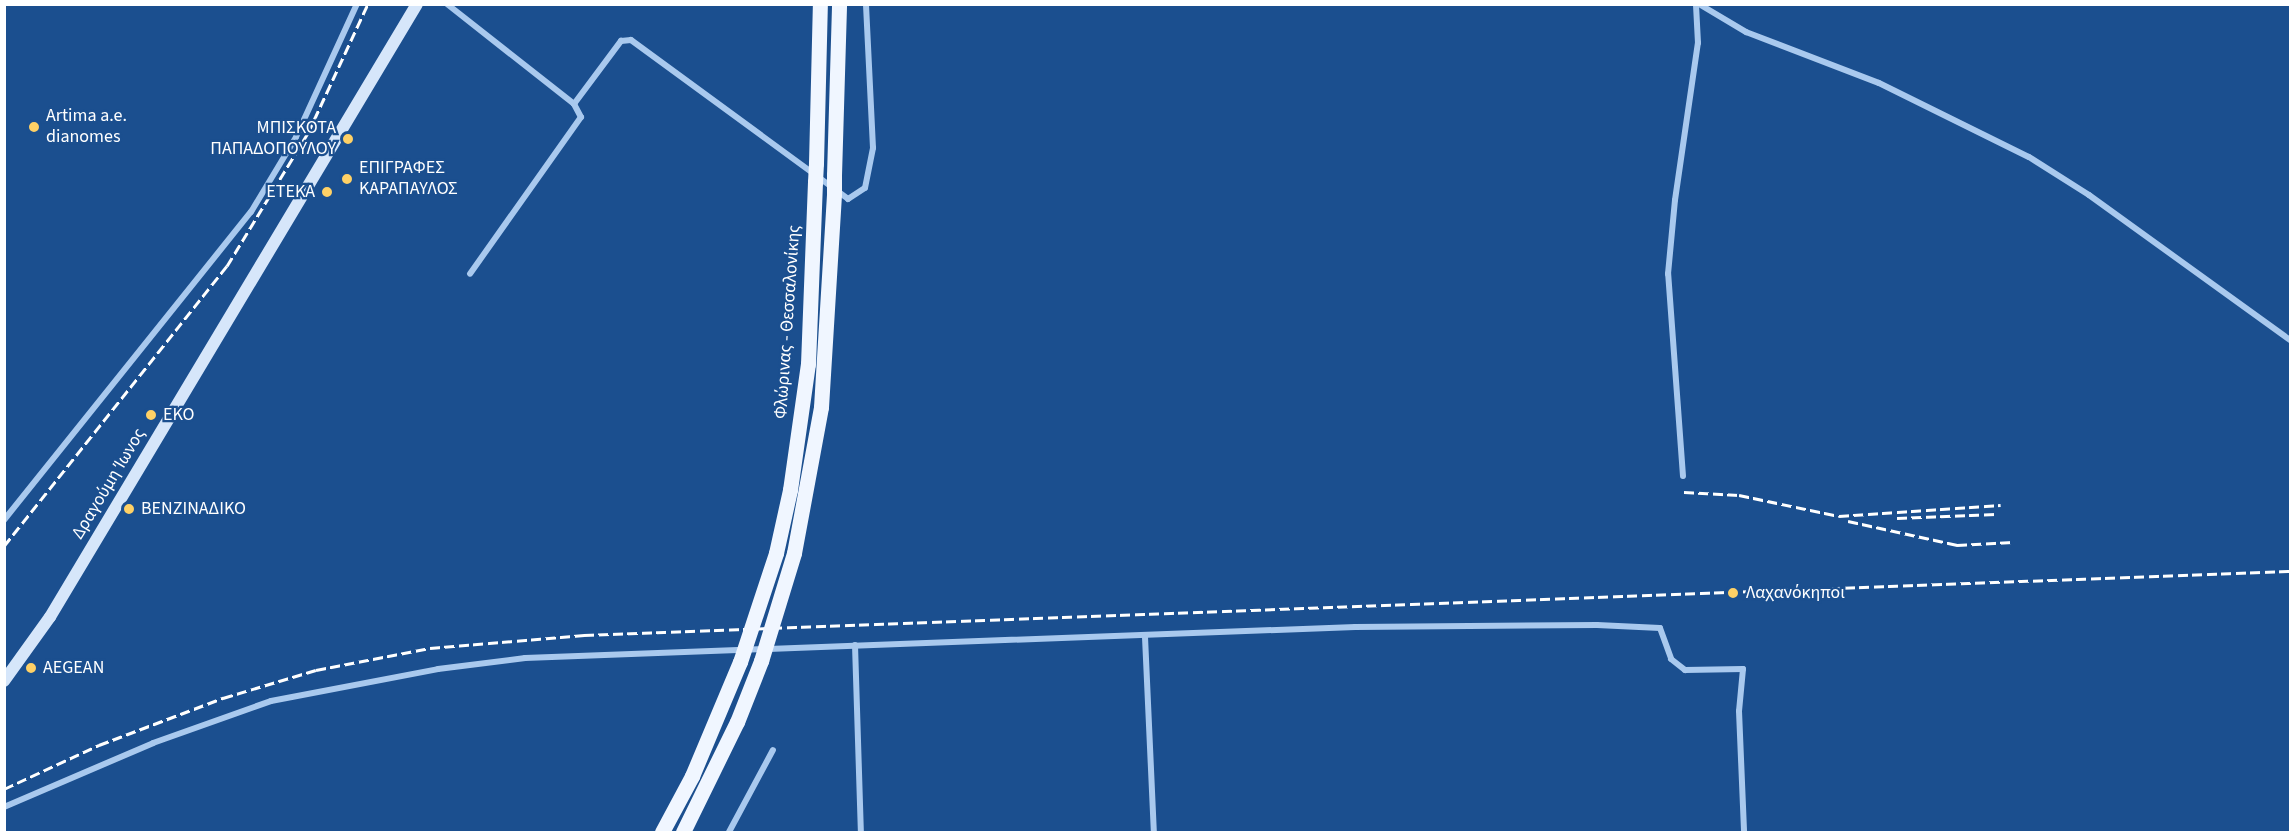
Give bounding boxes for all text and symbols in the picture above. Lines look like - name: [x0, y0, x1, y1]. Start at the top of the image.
- place label: Artima a.e. dianomes: [46, 106, 127, 148]
- place label: ΜΠΙΣΚΟΤΑ ΠΑΠΑΔΟΠΟΥΛΟΥ: [210, 118, 336, 160]
- marker: Artima a.e. dianomes: [27, 120, 41, 134]
- marker: ΜΠΙΣΚΟΤΑ ΠΑΠΑΔΟΠΟΥΛΟΥ: [341, 132, 355, 146]
- place label: ΕΠΙΓΡΑΦΕΣ ΚΑΡΑΠΑΥΛΟΣ: [359, 158, 458, 201]
- marker: ΕΠΙΓΡΑΦΕΣ ΚΑΡΑΠΑΥΛΟΣ: [340, 172, 354, 186]
- place label: ΕΤΕΚΑ: [266, 181, 315, 203]
- marker: ΕΤΕΚΑ: [320, 185, 334, 199]
- street label: Φλώρινας - Θεσσαλονίκης: [770, 224, 806, 420]
- place label: EKO: [163, 404, 195, 426]
- marker: EKO: [144, 408, 158, 422]
- street label: Δραγούμη Ίωνος: [67, 425, 151, 543]
- place label: ΒΕΝΖΙΝΑΔΙΚΟ: [141, 498, 246, 520]
- marker: ΒΕΝΖΙΝΑΔΙΚΟ: [122, 502, 136, 516]
- place label: Λαχανόκηποι: [1746, 582, 1845, 604]
- marker: Λαχανόκηποι: [1724, 584, 1742, 602]
- place label: AEGEAN: [43, 657, 104, 679]
- marker: AEGEAN: [24, 661, 38, 675]

